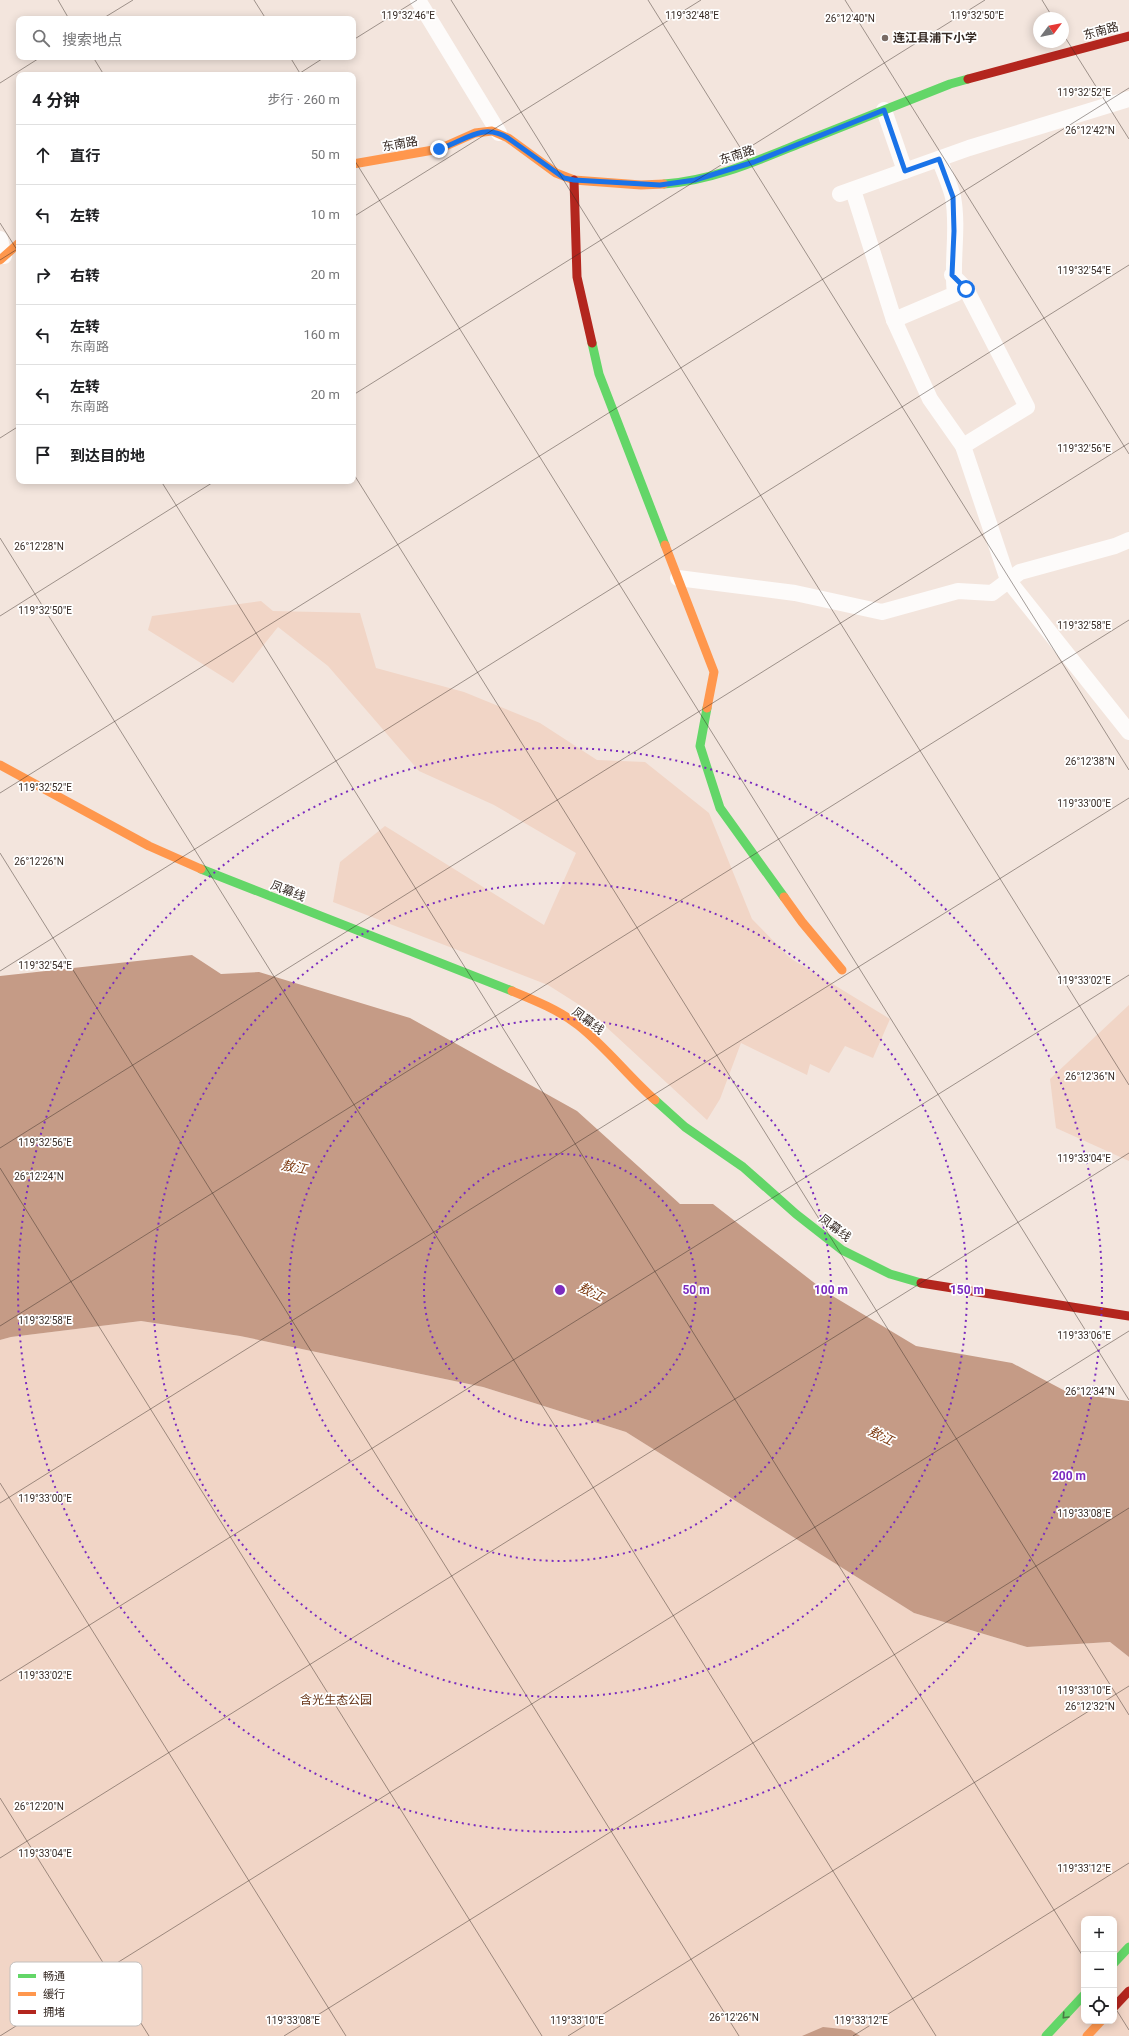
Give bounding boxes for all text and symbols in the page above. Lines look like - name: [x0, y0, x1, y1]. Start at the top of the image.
- text: 119°32'46"E: [381, 10, 435, 21]
- text: 119°32'48"E: [665, 10, 719, 21]
- text: 119°32'50"E: [950, 10, 1004, 21]
- north arrow: [1033, 12, 1069, 48]
- text: 26°12'40"N: [825, 13, 875, 24]
- search box: [16, 16, 356, 60]
- street label: 东南路: [1082, 20, 1120, 42]
- icon: search: [30, 27, 52, 49]
- text: 搜索地点: [62, 31, 122, 49]
- place label: 连江县浦下小学: [893, 31, 977, 45]
- marker: 连江县浦下小学: [880, 33, 890, 43]
- text: 119°32'52"E: [1057, 87, 1111, 98]
- text: 4 分钟: [32, 90, 80, 110]
- text: 步行 · 260 m: [268, 92, 340, 107]
- text: 26°12'42"N: [1065, 125, 1115, 136]
- street label: 东南路: [381, 134, 419, 154]
- route end: [430, 140, 448, 158]
- street label: 东南路: [718, 143, 756, 167]
- icon: ahead: [32, 144, 54, 166]
- text: 直行: [70, 147, 100, 165]
- text: 50 m: [311, 147, 340, 162]
- icon: left: [32, 204, 54, 226]
- text: 左转: [70, 207, 100, 225]
- text: 10 m: [311, 207, 340, 222]
- icon: right: [32, 264, 54, 286]
- text: 119°32'54"E: [1057, 265, 1111, 276]
- text: 右转: [70, 267, 100, 285]
- text: 20 m: [311, 267, 340, 282]
- route start: [957, 280, 975, 298]
- text: 左转: [70, 318, 100, 336]
- icon: left: [32, 324, 54, 346]
- text: 160 m: [303, 327, 340, 342]
- text: 东南路: [70, 339, 109, 354]
- text: 左转: [70, 378, 100, 396]
- icon: left: [32, 384, 54, 406]
- text: 20 m: [311, 387, 340, 402]
- text: 东南路: [70, 399, 109, 414]
- text: 119°32'56"E: [1057, 443, 1111, 454]
- icon: arrive: [32, 444, 54, 466]
- text: 到达目的地: [70, 447, 145, 465]
- text: 26°12'28"N: [14, 541, 64, 552]
- text: 119°32'50"E: [18, 605, 72, 616]
- text: 119°32'58"E: [1057, 620, 1111, 631]
- text: 26°12'38"N: [1065, 756, 1115, 767]
- text: 119°32'52"E: [18, 782, 72, 793]
- text: 119°33'00"E: [1057, 798, 1111, 809]
- text: 26°12'26"N: [14, 856, 64, 867]
- street label: 凤幕线: [269, 878, 307, 904]
- text: 119°32'54"E: [18, 960, 72, 971]
- text: 119°33'02"E: [1057, 975, 1111, 986]
- street label: 凤幕线: [569, 1005, 607, 1037]
- text: 26°12'36"N: [1065, 1071, 1115, 1082]
- text: 119°32'56"E: [18, 1137, 72, 1148]
- text: 119°33'04"E: [1057, 1153, 1111, 1164]
- water label: 敖江: [280, 1157, 310, 1177]
- text: 26°12'24"N: [14, 1171, 64, 1182]
- street label: 凤幕线: [816, 1212, 854, 1244]
- water label: 敖江: [576, 1280, 608, 1305]
- centre of rings: [553, 1283, 567, 1297]
- text: 50 m: [682, 1283, 710, 1297]
- text: 100 m: [814, 1283, 848, 1297]
- text: 150 m: [950, 1283, 984, 1297]
- text: 119°32'58"E: [18, 1315, 72, 1326]
- text: 119°33'06"E: [1057, 1330, 1111, 1341]
- text: 26°12'34"N: [1065, 1386, 1115, 1397]
- water label: 敖江: [866, 1424, 898, 1449]
- text: 200 m: [1052, 1469, 1086, 1483]
- text: 119°33'00"E: [18, 1493, 72, 1504]
- text: 119°33'08"E: [1057, 1508, 1111, 1519]
- text: 119°33'02"E: [18, 1670, 72, 1681]
- text: 119°33'10"E: [1057, 1685, 1111, 1696]
- park label: 含光生态公园: [300, 1693, 372, 1707]
- text: 26°12'32"N: [1065, 1701, 1115, 1712]
- text: 26°12'20"N: [14, 1801, 64, 1812]
- text: 119°33'04"E: [18, 1848, 72, 1859]
- text: 119°33'12"E: [1057, 1863, 1111, 1874]
- map controls: [1081, 1916, 1117, 2024]
- button: +: [1081, 1916, 1117, 1952]
- button: −: [1081, 1952, 1117, 1988]
- legend: [10, 1962, 142, 2026]
- text: 畅通: [43, 1970, 65, 1983]
- text: 缓行: [43, 1988, 65, 2001]
- button: locate: [1081, 1988, 1117, 2024]
- text: 拥堵: [43, 2006, 65, 2019]
- one-way arrow: [1062, 2011, 1070, 2019]
- text: 26°12'26"N: [709, 2012, 759, 2023]
- text: 119°33'08"E: [266, 2015, 320, 2026]
- text: 119°33'10"E: [550, 2015, 604, 2026]
- text: 119°33'12"E: [834, 2015, 888, 2026]

